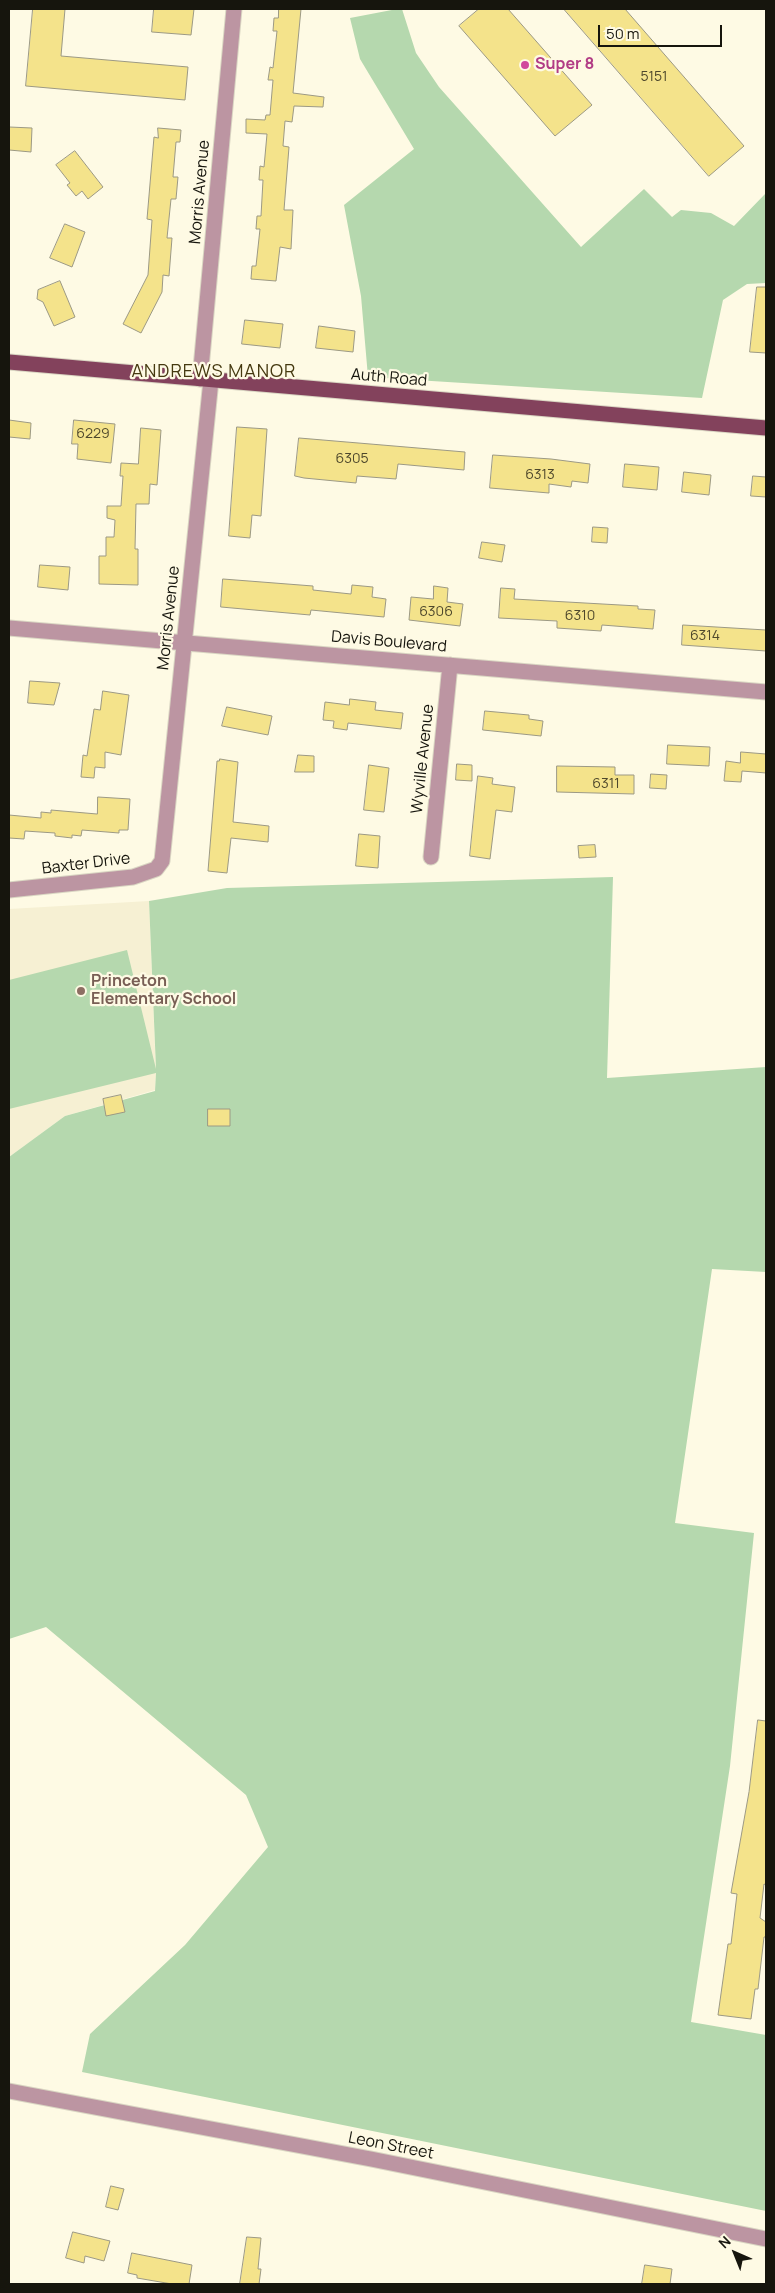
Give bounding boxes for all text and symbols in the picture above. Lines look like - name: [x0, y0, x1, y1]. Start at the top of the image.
- scale bar: [600, 15, 724, 47]
- text: 50 m: [606, 23, 640, 44]
- place label: Super 8: [535, 55, 594, 75]
- marker: Super 8: [519, 59, 531, 71]
- house number: 5151: [640, 69, 668, 85]
- street label: Morris Avenue: [186, 139, 214, 245]
- district label: ANDREWS MANOR: [130, 361, 298, 383]
- street label: Auth Road: [350, 365, 428, 391]
- house number: 6229: [76, 426, 110, 442]
- house number: 6305: [335, 451, 369, 467]
- house number: 6313: [525, 467, 555, 483]
- street label: Morris Avenue: [154, 565, 184, 671]
- house number: 6306: [419, 604, 453, 620]
- house number: 6310: [565, 608, 595, 624]
- street label: Davis Boulevard: [330, 627, 448, 657]
- house number: 6314: [690, 628, 720, 644]
- street label: Wyville Avenue: [408, 703, 438, 815]
- house number: 6311: [592, 776, 620, 792]
- street label: Baxter Drive: [41, 849, 131, 879]
- place label: Princeton Elementary School: [91, 972, 236, 1010]
- marker: Princeton Elementary School: [75, 985, 87, 997]
- street label: Leon Street: [347, 2128, 435, 2164]
- north arrow: [710, 2228, 760, 2278]
- text: N: [714, 2232, 734, 2252]

